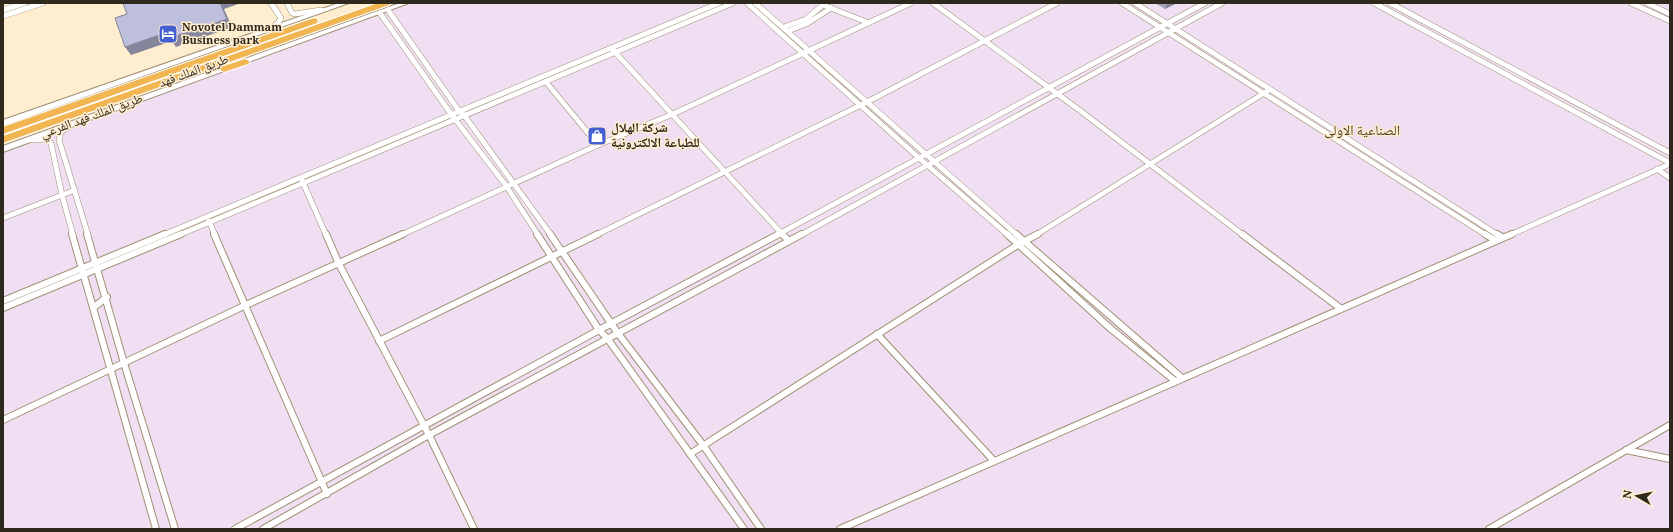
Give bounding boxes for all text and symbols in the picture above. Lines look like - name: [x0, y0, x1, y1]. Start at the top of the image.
- place label: Novotel Dammam Business park: [182, 19, 282, 51]
- hotel icon: Novotel Dammam Business park: [157, 23, 179, 45]
- street label: طريق الملك فهد: [156, 49, 232, 95]
- street label: طريق الملك فهد الفرعي: [38, 88, 146, 146]
- place label: شركة الهلال للطباعة الالكترونية: [611, 118, 700, 155]
- district label: الصناعية الاولى: [1324, 120, 1400, 144]
- shop icon: شركة الهلال للطباعة الالكترونية: [586, 125, 608, 147]
- north arrow: [1617, 476, 1657, 516]
- text: N: [1619, 489, 1639, 500]

